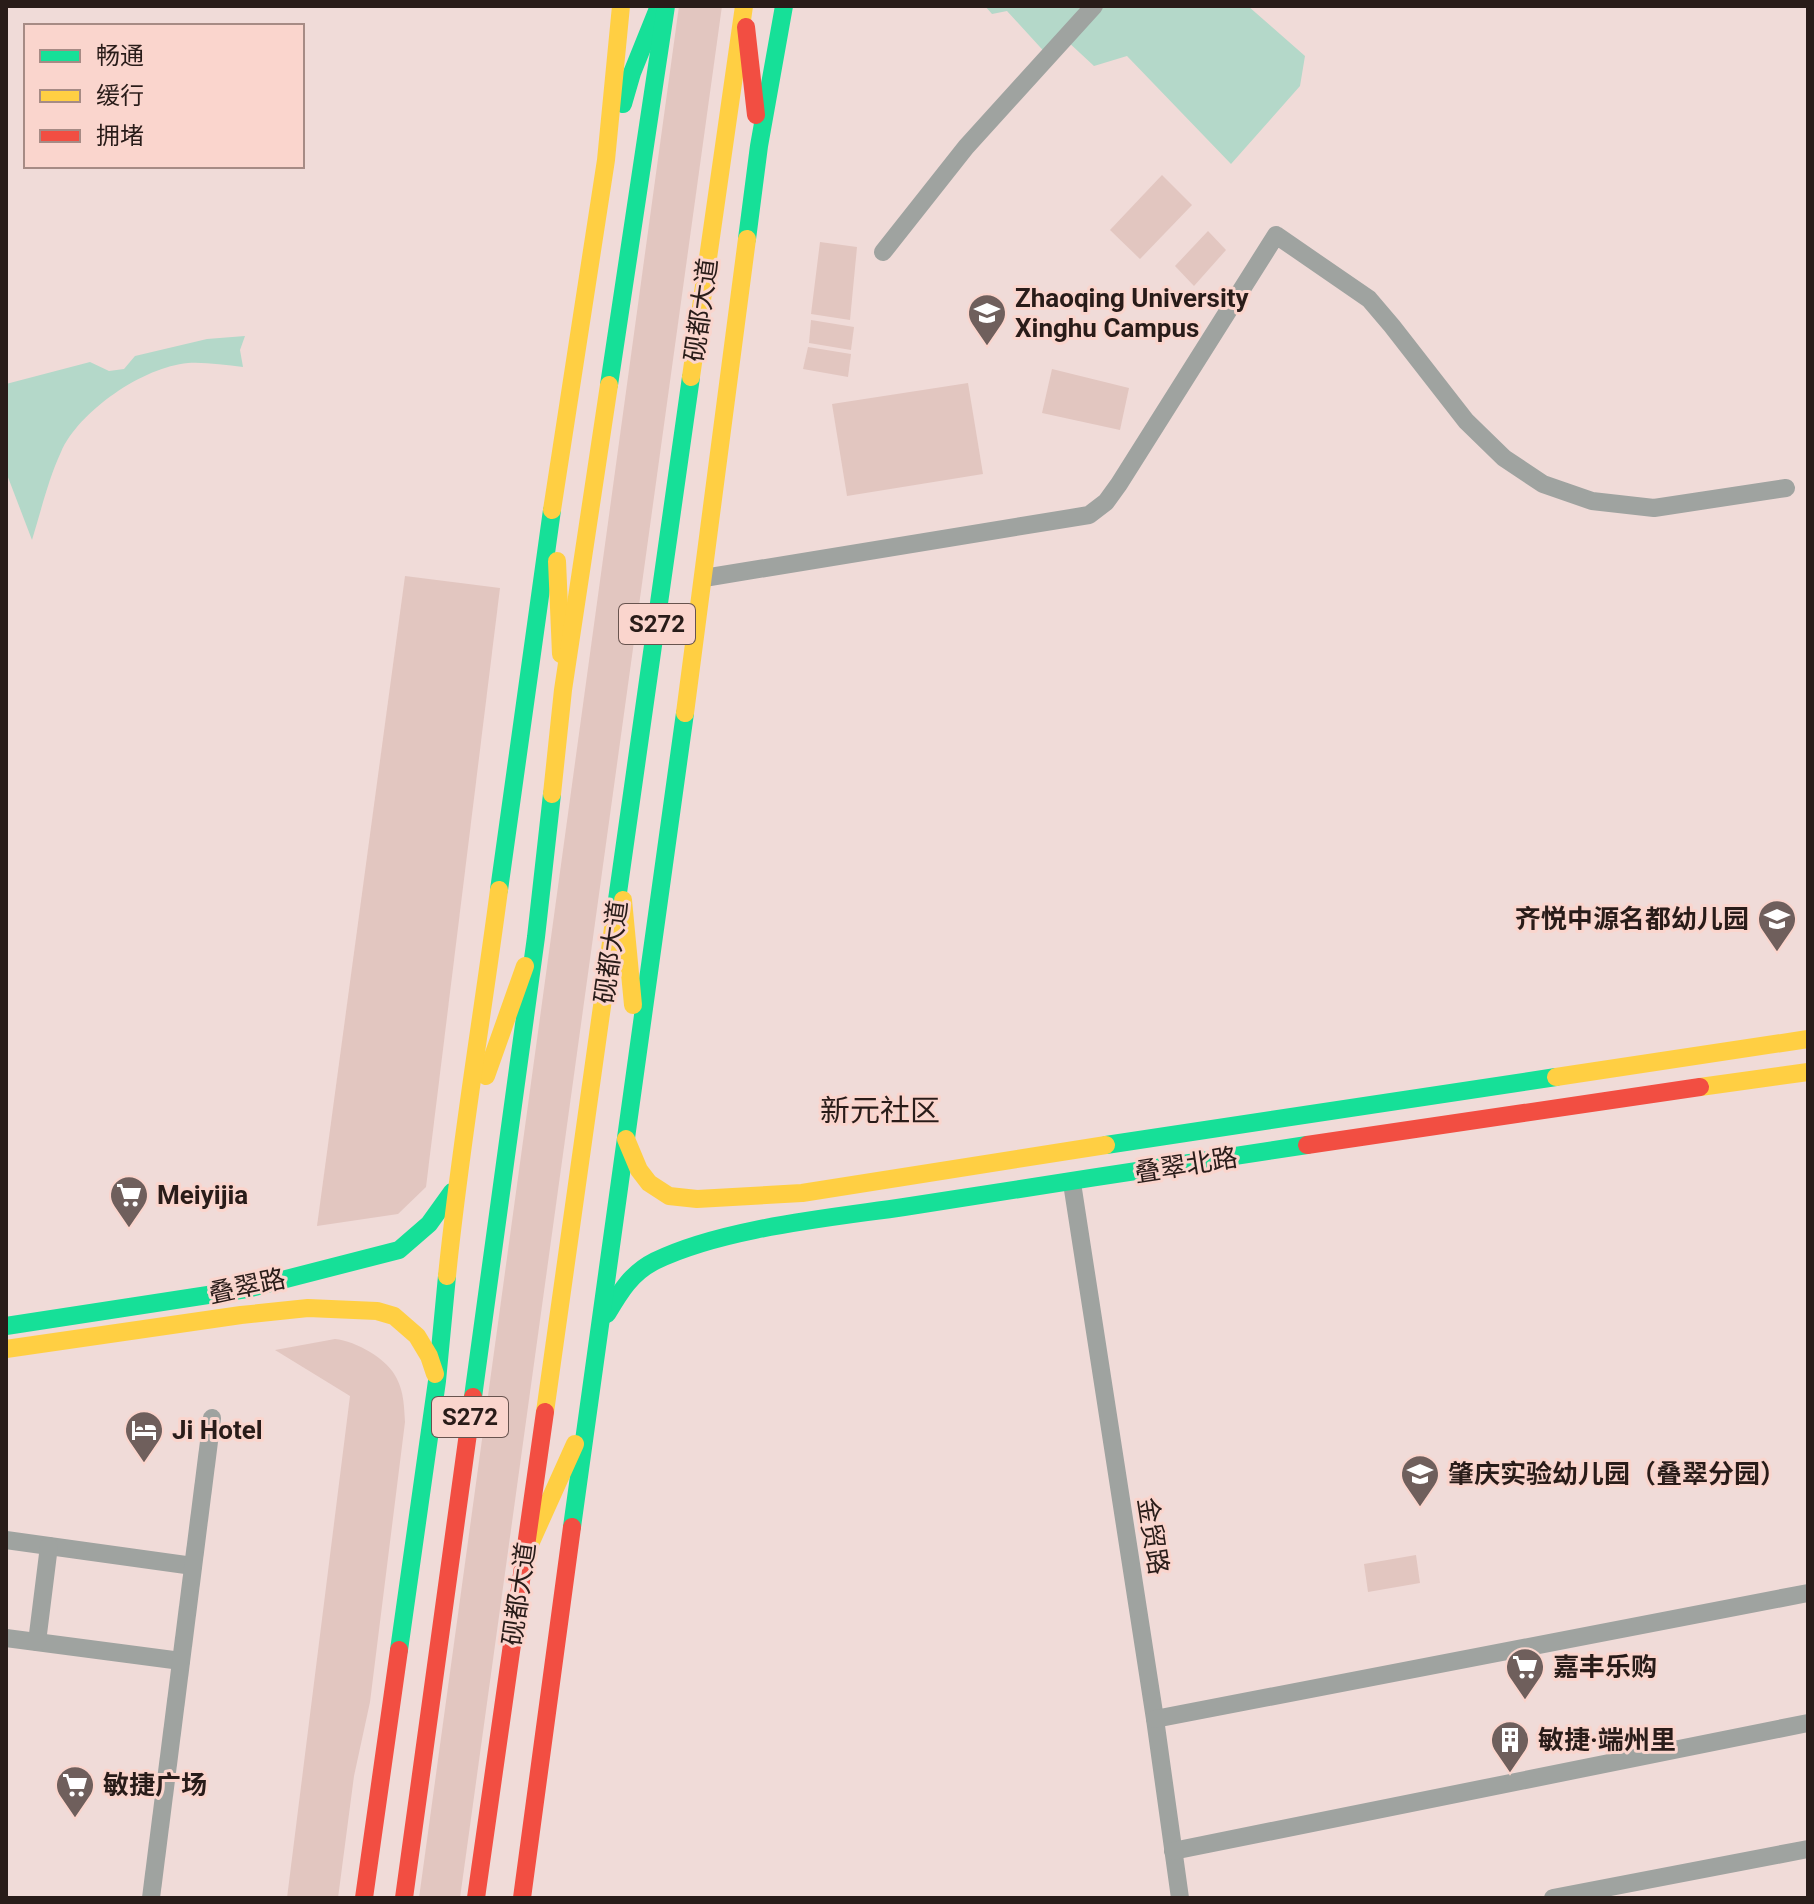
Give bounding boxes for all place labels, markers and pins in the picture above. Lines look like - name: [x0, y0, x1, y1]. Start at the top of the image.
- place label: Zhaoqing University Xinghu Campus: [1015, 283, 1250, 343]
- school or university icon: Zhaoqing University Xinghu Campus: [966, 292, 1008, 347]
- school or university icon: 齐悦中源名都幼儿园: [1756, 898, 1798, 953]
- place label: 齐悦中源名都幼儿园: [1515, 904, 1749, 934]
- supermarket icon: Meiyijia: [108, 1174, 150, 1229]
- place label: Meiyijia: [157, 1180, 248, 1210]
- hotel icon: Ji Hotel: [123, 1409, 165, 1464]
- place label: Ji Hotel: [172, 1415, 263, 1445]
- school or university icon: 肇庆实验幼儿园（叠翠分园）: [1399, 1453, 1441, 1508]
- place label: 肇庆实验幼儿园（叠翠分园）: [1448, 1459, 1786, 1489]
- supermarket icon: 嘉丰乐购: [1504, 1646, 1546, 1701]
- place label: 嘉丰乐购: [1553, 1652, 1657, 1682]
- building icon: 敏捷·端州里: [1489, 1719, 1531, 1774]
- place label: 敏捷·端州里: [1538, 1725, 1676, 1755]
- supermarket icon: 敏捷广场: [54, 1764, 96, 1819]
- place label: 敏捷广场: [103, 1770, 207, 1800]

